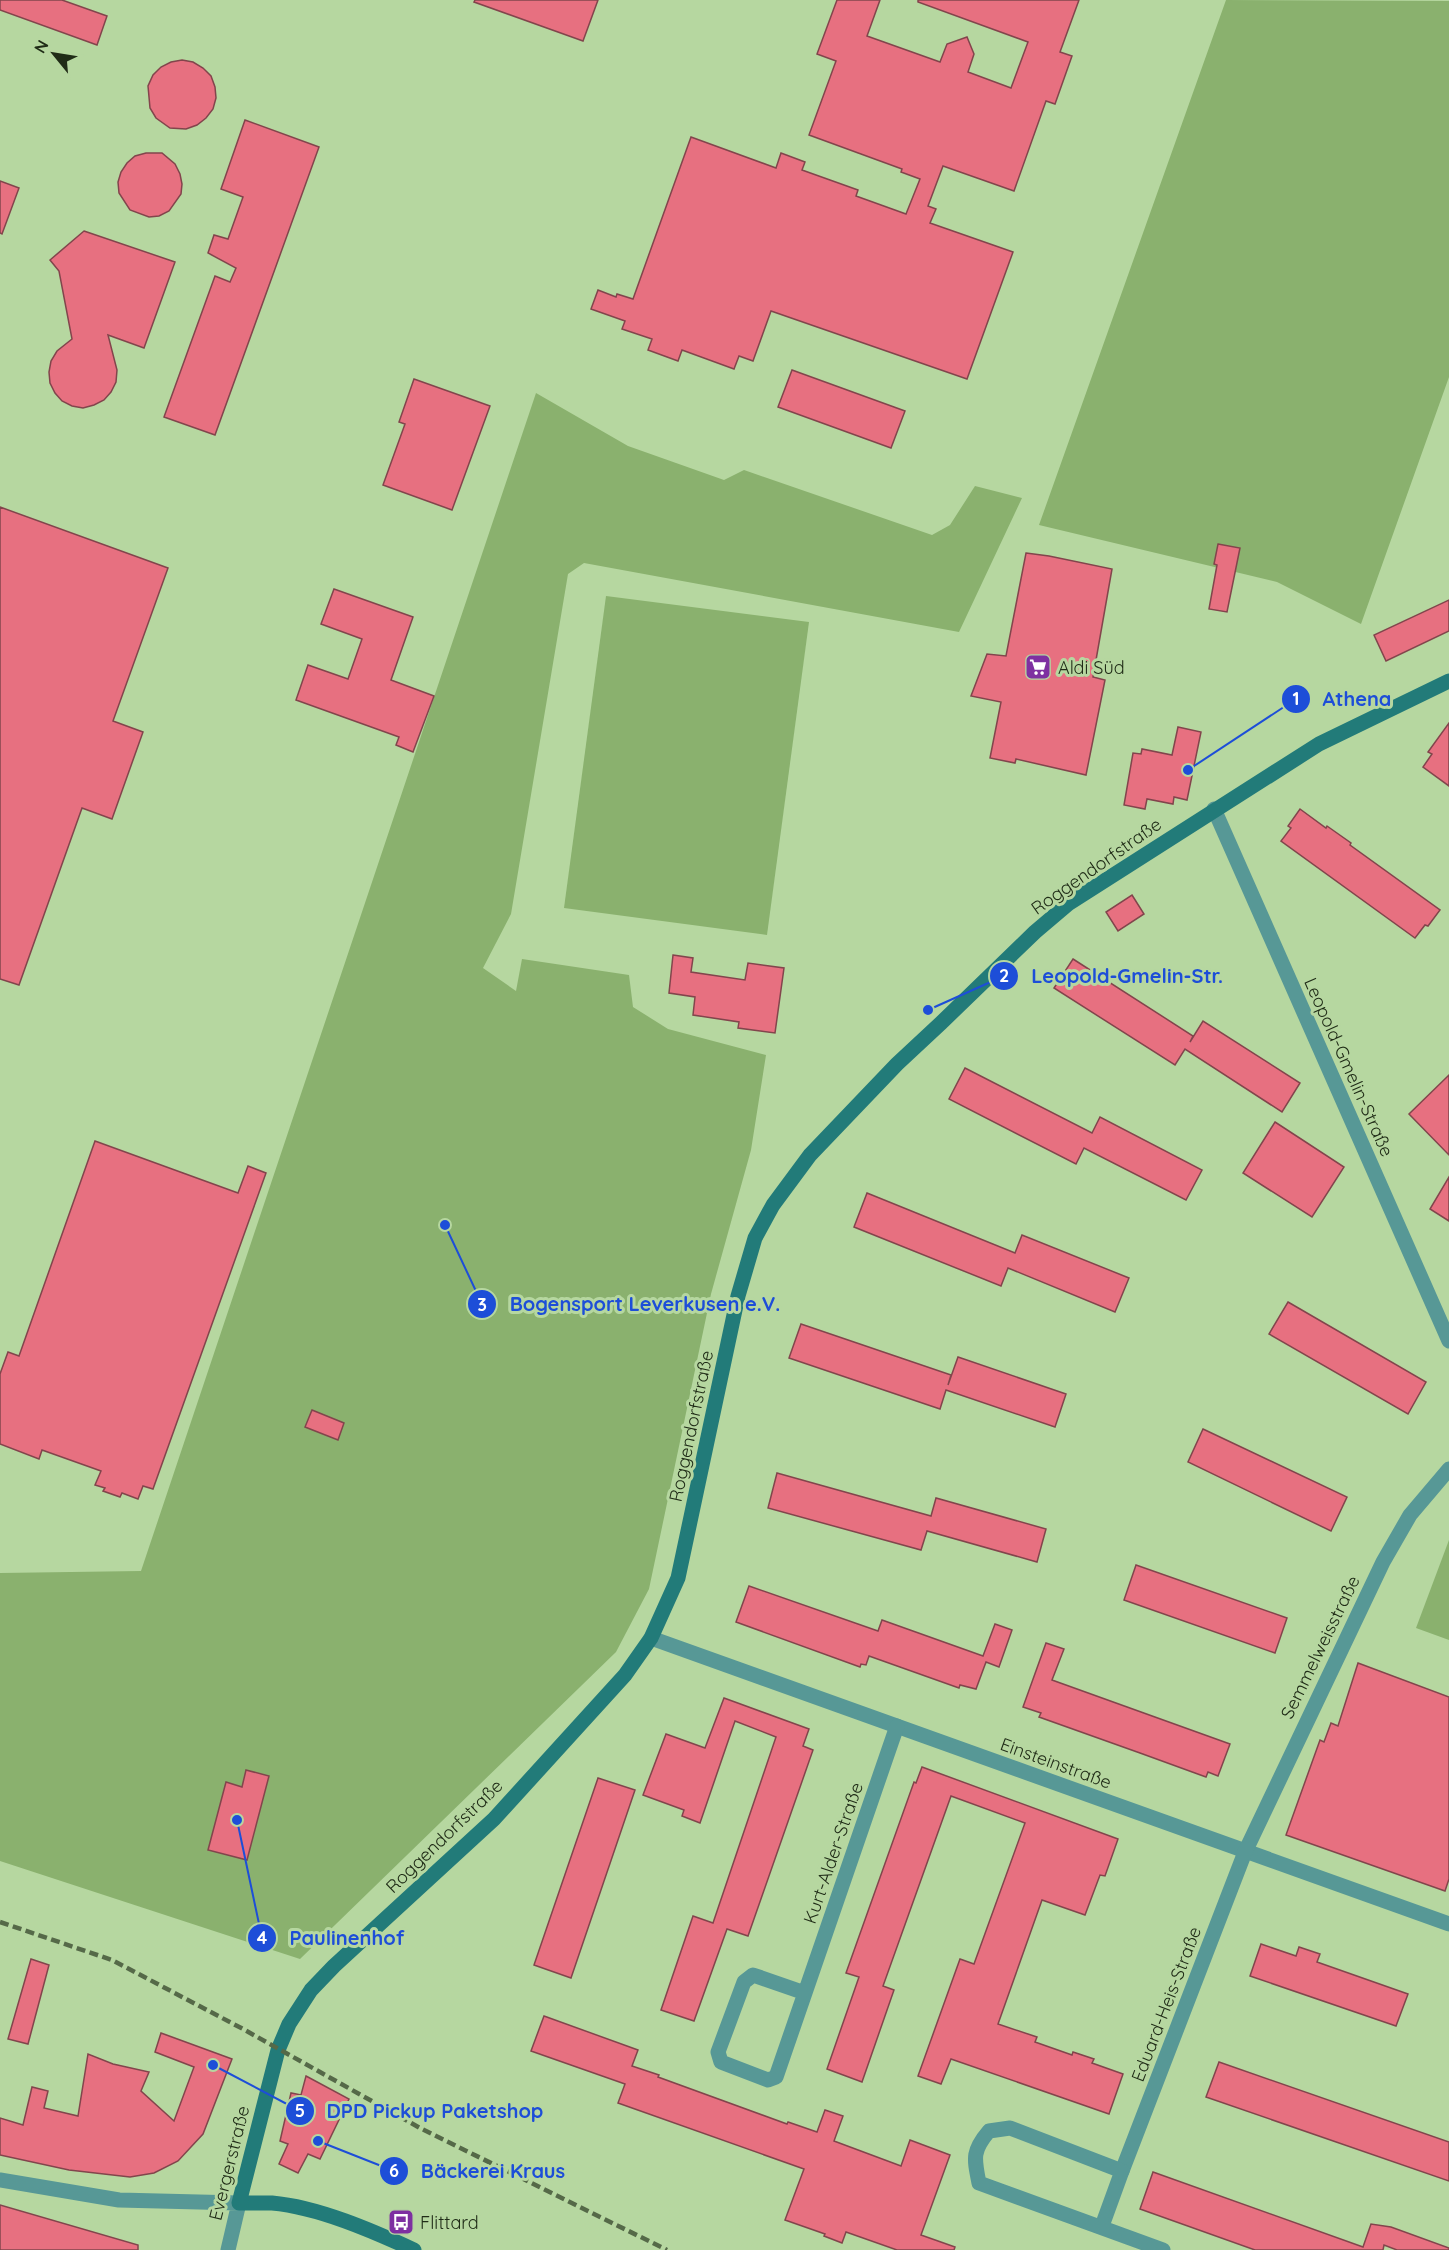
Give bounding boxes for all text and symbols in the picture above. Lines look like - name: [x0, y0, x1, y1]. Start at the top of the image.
- north arrow: [24, 24, 84, 84]
- text: N: [29, 36, 53, 57]
- supermarket icon: Aldi Süd: [1023, 652, 1053, 682]
- place label: Aldi Süd: [1058, 656, 1125, 679]
- callout: Athena: [1281, 680, 1403, 718]
- text: Athena: [1323, 686, 1391, 711]
- text: 1: [1292, 687, 1300, 710]
- street label: Roggendorfstraße: [1026, 812, 1166, 920]
- callout: Leopold-Gmelin-Str.: [989, 957, 1235, 995]
- text: Leopold-Gmelin-Str.: [1031, 963, 1223, 988]
- text: 2: [999, 964, 1009, 987]
- street label: Leopold-Gmelin-Straße: [1299, 974, 1399, 1160]
- callout: Bogensport Leverkusen e.V.: [467, 1285, 792, 1323]
- text: Bogensport Leverkusen e.V.: [510, 1291, 780, 1316]
- text: 3: [477, 1293, 487, 1316]
- street label: Roggendorfstraße: [664, 1348, 718, 1504]
- street label: Semmelweisstraße: [1275, 1572, 1365, 1722]
- street label: Einsteinstraße: [997, 1732, 1115, 1794]
- street label: Roggendorfstraße: [381, 1774, 507, 1898]
- street label: Kurt-Alder-Straße: [798, 1779, 868, 1927]
- callout: Paulinenhof: [247, 1919, 416, 1957]
- street label: Eduard-Heis-Straße: [1126, 1923, 1206, 2085]
- text: Paulinenhof: [290, 1925, 405, 1950]
- text: 4: [257, 1926, 268, 1949]
- callout: DPD Pickup Paketshop: [285, 2092, 556, 2130]
- text: DPD Pickup Paketshop: [327, 2098, 543, 2123]
- text: 5: [295, 2099, 305, 2122]
- street label: Evergerstraße: [204, 2103, 254, 2223]
- callout: Bäckerei Kraus: [379, 2152, 578, 2190]
- text: Bäckerei Kraus: [421, 2158, 565, 2183]
- text: 6: [389, 2159, 399, 2182]
- bus stop icon: Flittard: [386, 2207, 416, 2237]
- place label: Flittard: [420, 2211, 479, 2234]

